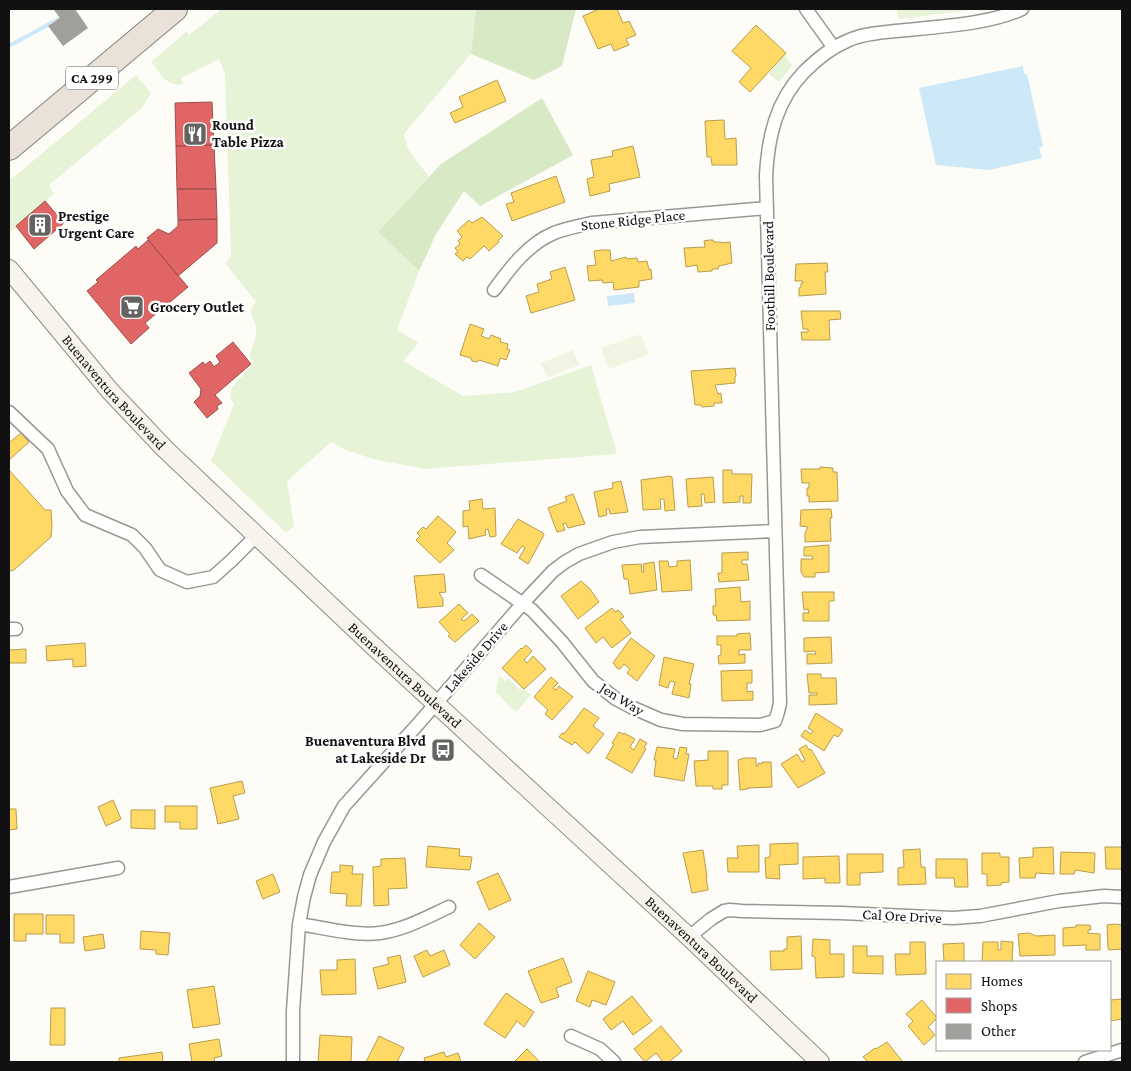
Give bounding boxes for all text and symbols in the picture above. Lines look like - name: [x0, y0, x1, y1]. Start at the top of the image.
- road number: CA 299: [66, 66, 118, 90]
- place label: Round Table Pizza: [212, 117, 285, 150]
- restaurant icon: Round Table Pizza: [182, 121, 208, 147]
- street label: Stone Ridge Place: [580, 207, 686, 234]
- place label: Prestige Urgent Care: [58, 208, 134, 241]
- building icon: Prestige Urgent Care: [27, 212, 53, 238]
- street label: Foothill Boulevard: [760, 221, 778, 331]
- supermarket icon: Grocery Outlet: [119, 294, 145, 320]
- place label: Grocery Outlet: [150, 299, 245, 315]
- street label: Buenaventura Boulevard: [59, 332, 169, 453]
- street label: Lakeside Drive: [441, 618, 511, 695]
- street label: Buenaventura Boulevard: [345, 619, 465, 731]
- street label: Jen Way: [595, 678, 647, 720]
- place label: Buenaventura Blvd at Lakeside Dr: [305, 733, 427, 766]
- bus stop icon: Buenaventura Blvd at Lakeside Dr: [430, 737, 456, 763]
- street label: Buenaventura Boulevard: [642, 893, 761, 1006]
- street label: Cal Ore Drive: [862, 906, 943, 926]
- legend: [936, 961, 1111, 1051]
- text: Homes: [981, 973, 1023, 989]
- text: Shops: [981, 998, 1017, 1015]
- text: Other: [981, 1023, 1017, 1039]

